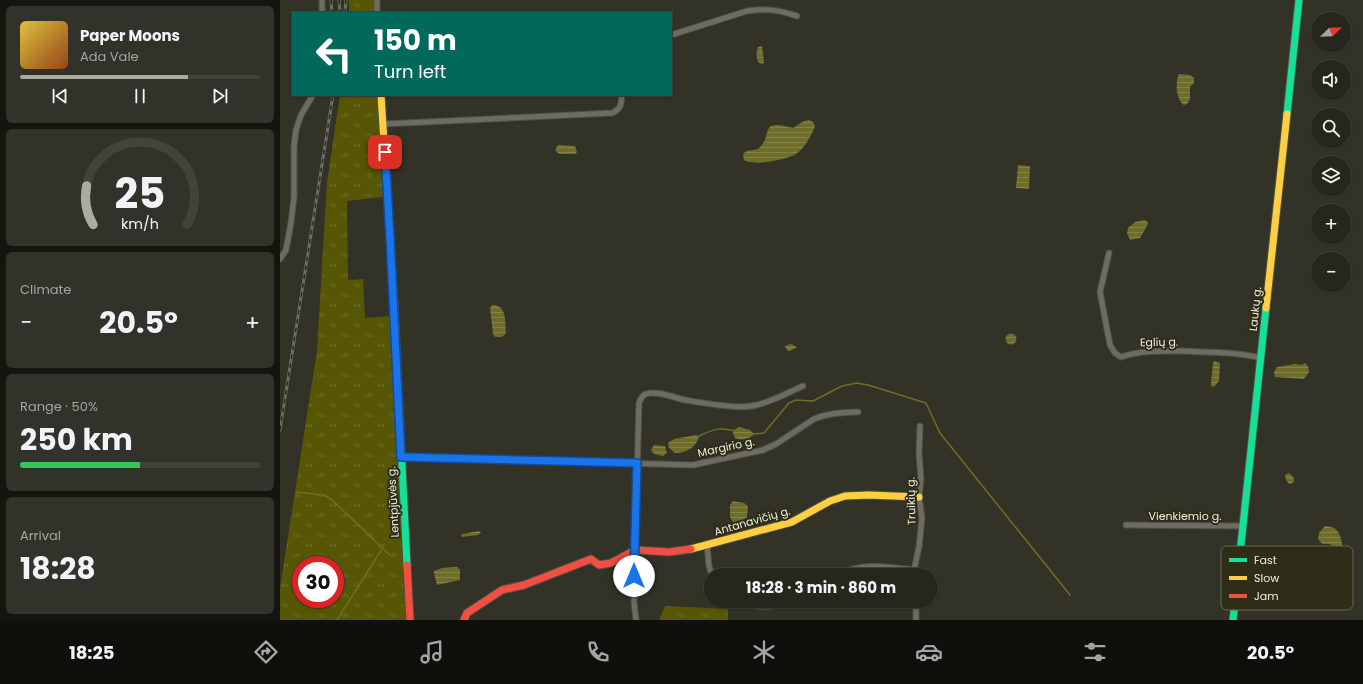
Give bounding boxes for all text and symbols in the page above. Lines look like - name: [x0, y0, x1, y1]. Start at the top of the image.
- north arrow: [1311, 12, 1351, 52]
- map controls: [1311, 12, 1351, 292]
- text: 150 m: [374, 21, 457, 60]
- text: Paper Moons: [80, 25, 180, 46]
- icon: left: [308, 28, 360, 80]
- text: Ada Vale: [80, 47, 139, 66]
- text: Turn left: [374, 59, 446, 84]
- button: sound: [1311, 60, 1351, 100]
- icon: previous: [49, 85, 71, 107]
- icon: pause: [129, 85, 151, 107]
- icon: next: [209, 85, 231, 107]
- button: search: [1311, 108, 1351, 148]
- pin: [368, 135, 402, 169]
- icon: arrive: [374, 141, 396, 163]
- button: layers: [1311, 156, 1351, 196]
- text: 25: [115, 164, 165, 223]
- button: +: [1311, 204, 1351, 244]
- text: km/h: [121, 214, 159, 234]
- button: −: [1311, 252, 1351, 292]
- text: Climate: [20, 280, 71, 299]
- street label: Laukų g.: [1245, 286, 1265, 332]
- text: 20.5°: [99, 301, 178, 344]
- text: −: [20, 307, 32, 338]
- text: +: [245, 307, 260, 338]
- street label: Eglių g.: [1140, 334, 1178, 350]
- text: Range · 50%: [20, 397, 98, 416]
- text: 250 km: [20, 418, 133, 461]
- street label: Margirio g.: [696, 433, 756, 461]
- street label: Lentpjūvės g.: [383, 466, 403, 538]
- street label: Truikių g.: [903, 477, 919, 525]
- street label: Antanavičių g.: [712, 503, 792, 539]
- street label: Vienkiemio g.: [1149, 508, 1221, 524]
- text: Arrival: [20, 526, 61, 545]
- legend: [1221, 546, 1353, 610]
- text: 18:28: [20, 547, 96, 590]
- text: Fast: [1254, 552, 1277, 568]
- position arrow: [613, 555, 655, 597]
- speed limit sign: 30: [292, 556, 344, 608]
- text: Slow: [1254, 570, 1279, 586]
- text: 18:28 · 3 min · 860 m: [746, 577, 896, 598]
- text: Jam: [1254, 588, 1279, 604]
- icon: directions: [252, 638, 280, 666]
- icon: music: [418, 638, 446, 666]
- icon: phone: [584, 638, 612, 666]
- icon: climate: [750, 638, 778, 666]
- icon: car: [915, 638, 943, 666]
- icon: filters: [1081, 638, 1109, 666]
- text: 18:25: [69, 640, 114, 665]
- text: 20.5°: [1247, 640, 1294, 665]

